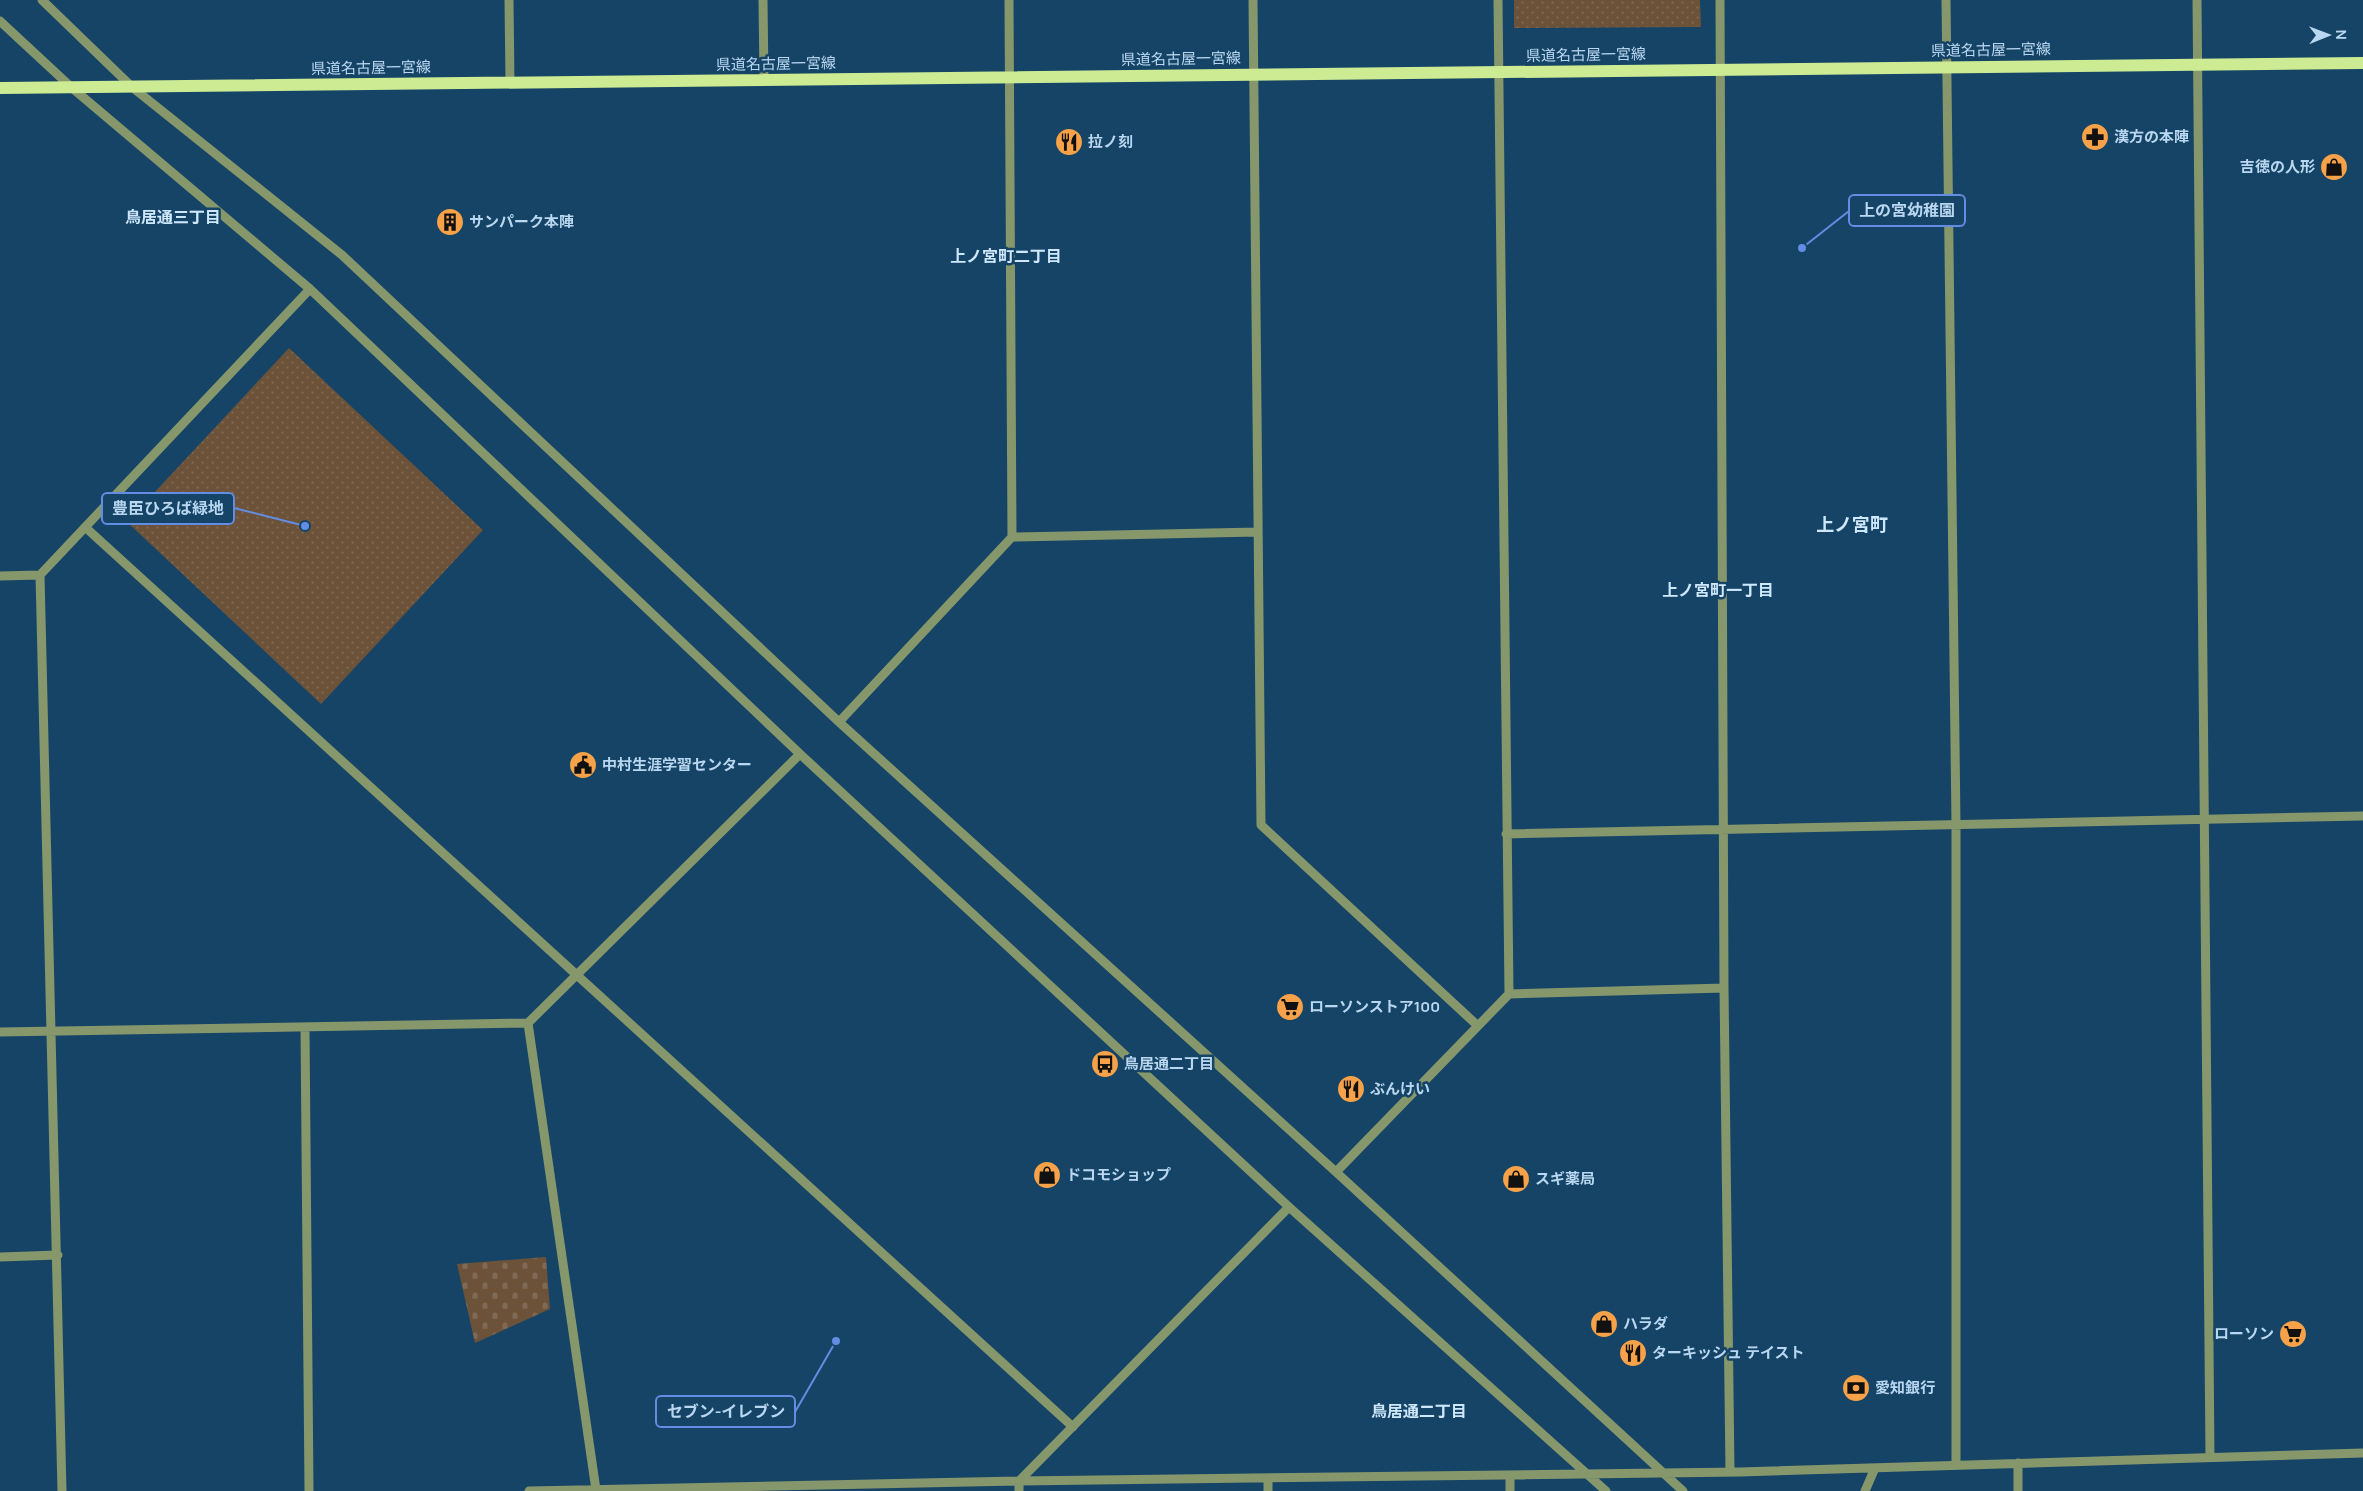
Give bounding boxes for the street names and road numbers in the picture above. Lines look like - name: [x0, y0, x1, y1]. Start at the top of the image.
- street label: 県道名古屋一宮線: [1931, 38, 2051, 61]
- street label: 県道名古屋一宮線: [1526, 43, 1646, 66]
- street label: 県道名古屋一宮線: [1121, 47, 1241, 70]
- street label: 県道名古屋一宮線: [716, 52, 836, 75]
- street label: 県道名古屋一宮線: [311, 56, 431, 79]

